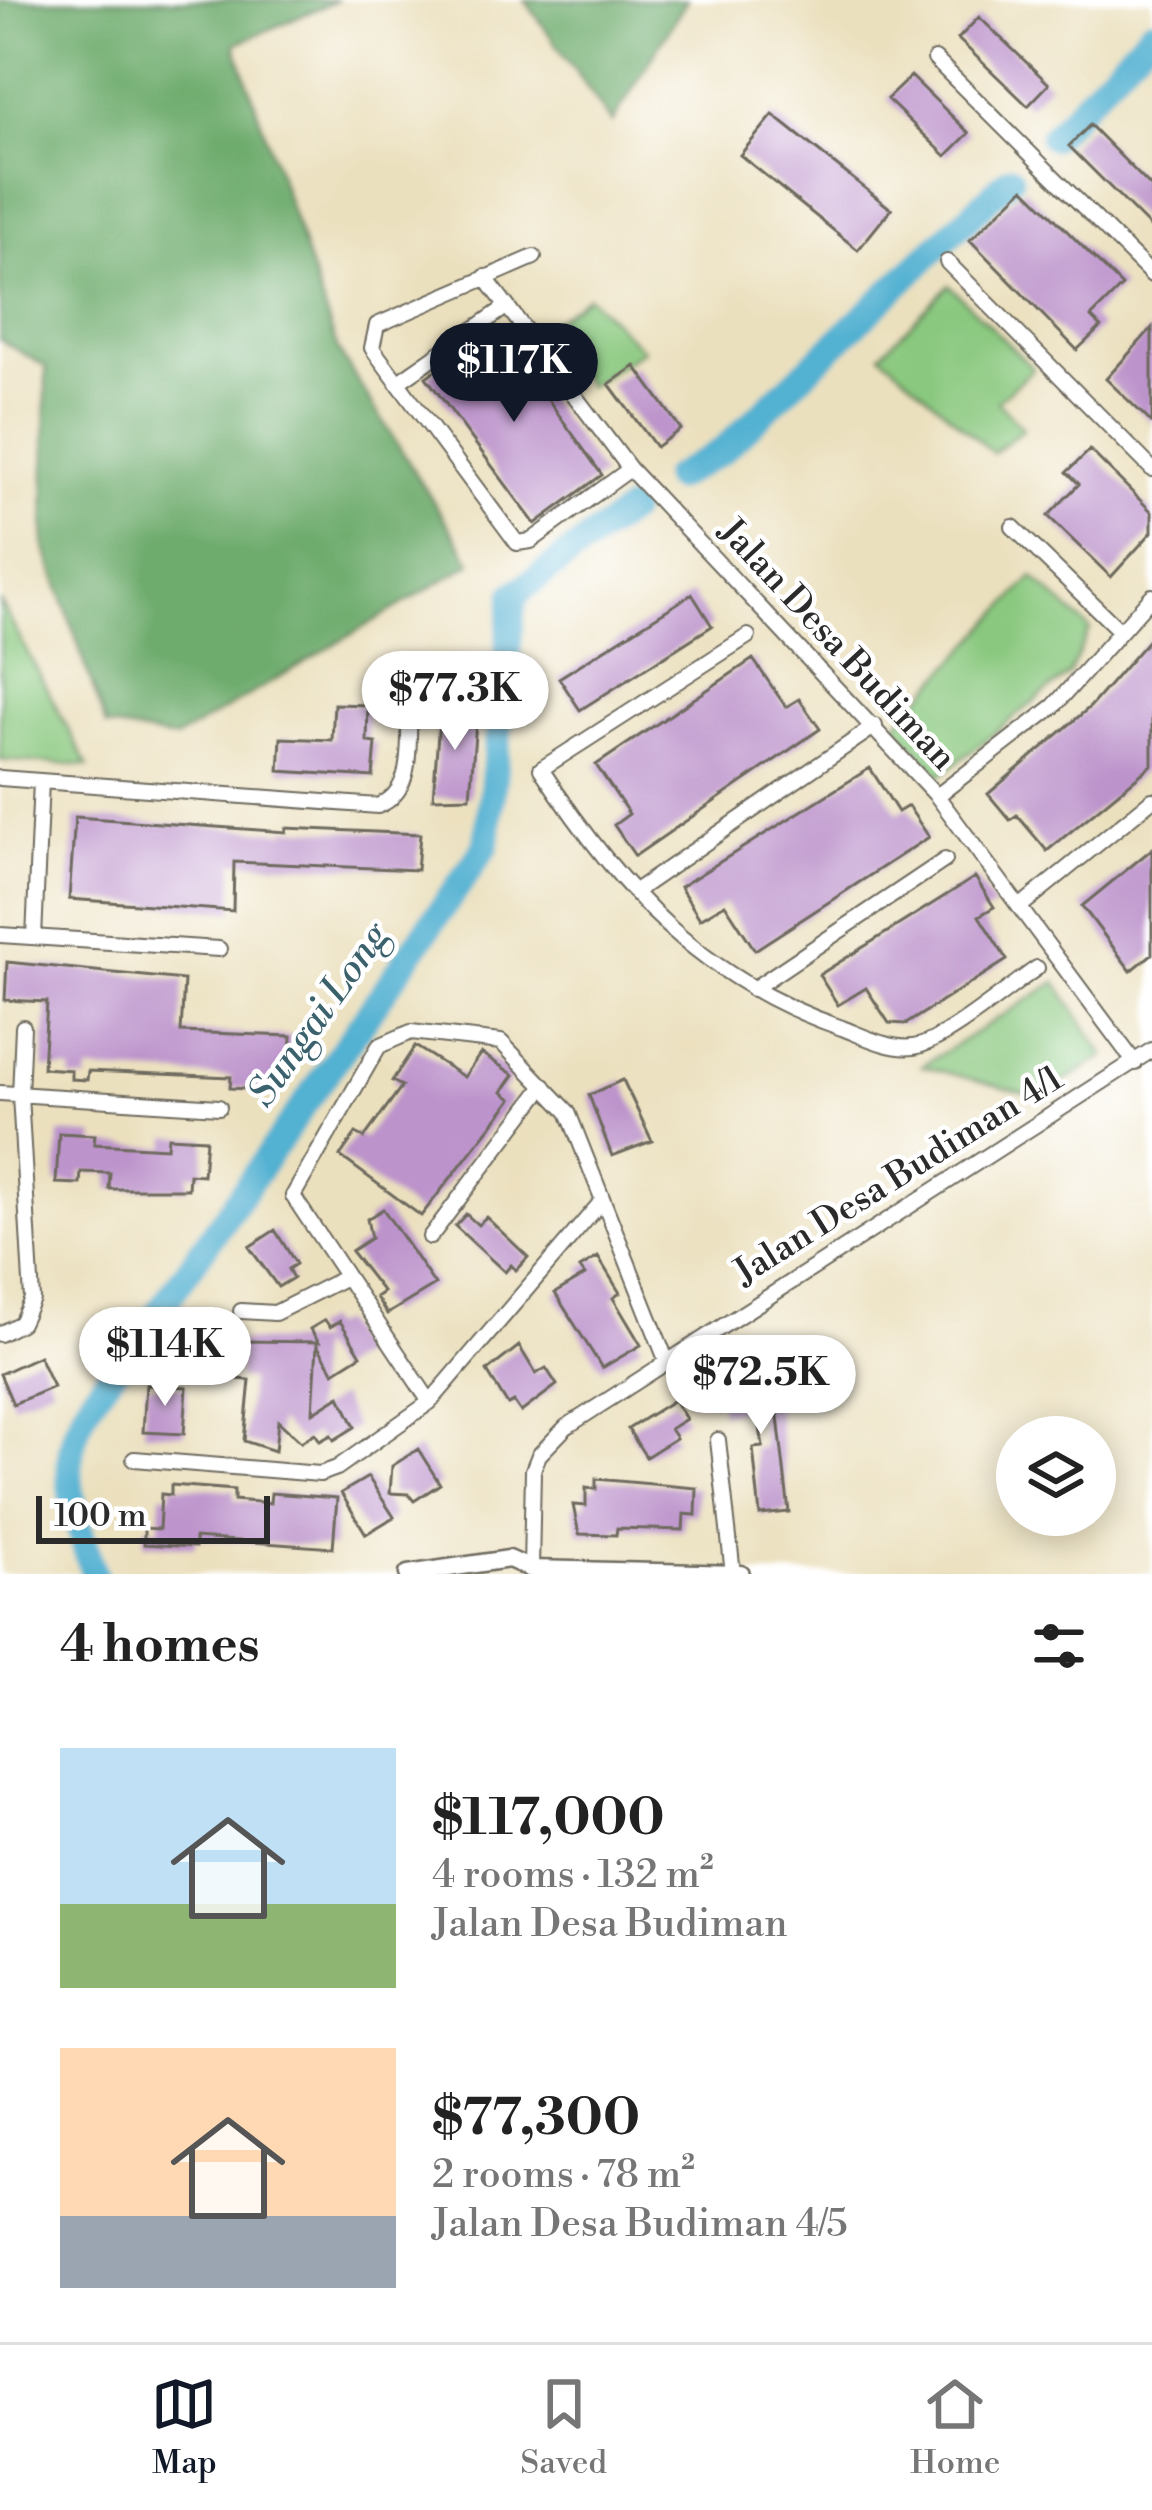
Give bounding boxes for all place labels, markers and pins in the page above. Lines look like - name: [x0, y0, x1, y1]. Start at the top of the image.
- pin: $117K: [430, 323, 598, 425]
- pin: $77.3K: [357, 651, 553, 753]
- pin: $114K: [81, 1307, 249, 1409]
- pin: $72.5K: [663, 1335, 859, 1437]

